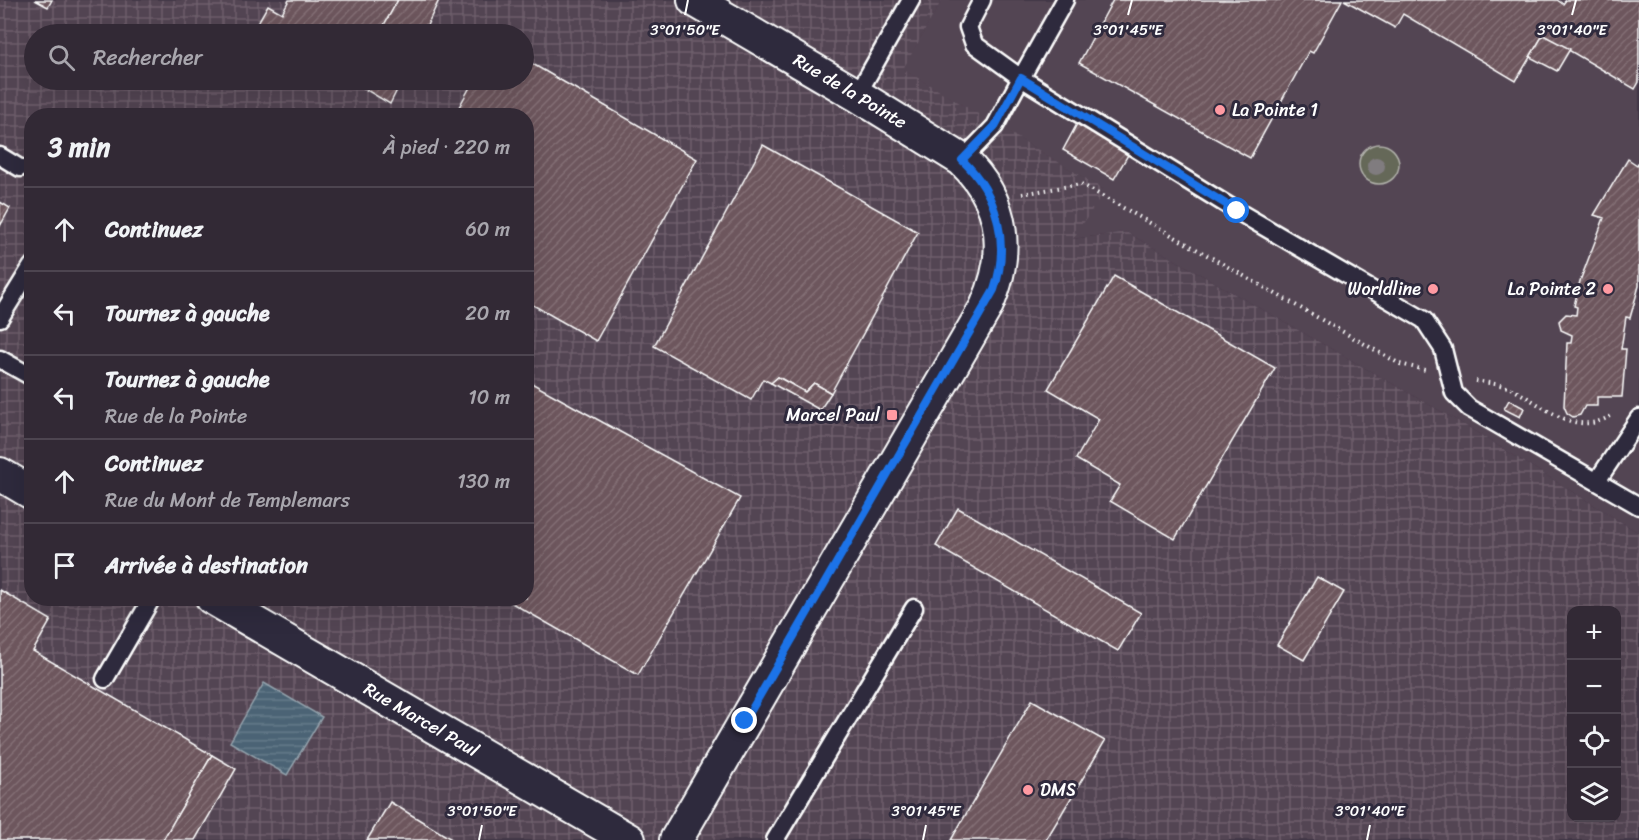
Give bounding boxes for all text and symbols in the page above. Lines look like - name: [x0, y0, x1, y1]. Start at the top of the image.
- text: 3°01'50"E: [650, 17, 721, 43]
- text: 3°01'45"E: [1093, 17, 1164, 43]
- text: 3°01'40"E: [1537, 17, 1608, 43]
- search box: [24, 24, 534, 90]
- text: Rechercher: [93, 38, 203, 77]
- icon: search: [45, 41, 78, 74]
- street label: Rue de la Pointe: [787, 44, 913, 138]
- place label: La Pointe 1: [1232, 94, 1318, 126]
- marker: La Pointe 1: [1213, 103, 1227, 117]
- text: 3 min: [48, 124, 110, 170]
- text: À pied · 220 m: [383, 130, 510, 165]
- route start: [1223, 197, 1249, 223]
- text: Continuez: [105, 210, 203, 249]
- text: 60 m: [465, 212, 510, 247]
- icon: ahead: [48, 213, 81, 246]
- place label: Worldline: [1348, 273, 1421, 305]
- place label: La Pointe 2: [1507, 273, 1596, 305]
- marker: Worldline: [1426, 282, 1440, 296]
- marker: La Pointe 2: [1601, 282, 1615, 296]
- text: Tournez à gauche: [105, 294, 270, 333]
- text: 20 m: [465, 296, 510, 331]
- icon: left: [48, 297, 81, 330]
- text: Tournez à gauche: [105, 360, 270, 399]
- text: 10 m: [468, 380, 510, 415]
- icon: left: [48, 381, 81, 414]
- text: Rue de la Pointe: [105, 399, 247, 434]
- place label: Marcel Paul: [786, 399, 881, 431]
- marker: Marcel Paul: [885, 408, 899, 422]
- text: Continuez: [105, 444, 203, 483]
- text: 130 m: [457, 464, 510, 499]
- icon: ahead: [48, 465, 81, 498]
- text: Rue du Mont de Templemars: [105, 483, 350, 518]
- text: Arrivée à destination: [105, 546, 308, 585]
- icon: arrive: [48, 549, 81, 582]
- map controls: [1567, 606, 1621, 822]
- button: +: [1567, 606, 1621, 660]
- button: −: [1567, 660, 1621, 714]
- street label: Rue Marcel Paul: [357, 673, 486, 766]
- route end: [731, 707, 757, 733]
- button: locate: [1567, 714, 1621, 768]
- button: layers: [1567, 768, 1621, 822]
- place label: DMS: [1040, 774, 1076, 806]
- marker: DMS: [1021, 783, 1035, 797]
- text: 3°01'50"E: [447, 798, 518, 824]
- text: 3°01'45"E: [891, 798, 962, 824]
- text: 3°01'40"E: [1335, 798, 1406, 824]

